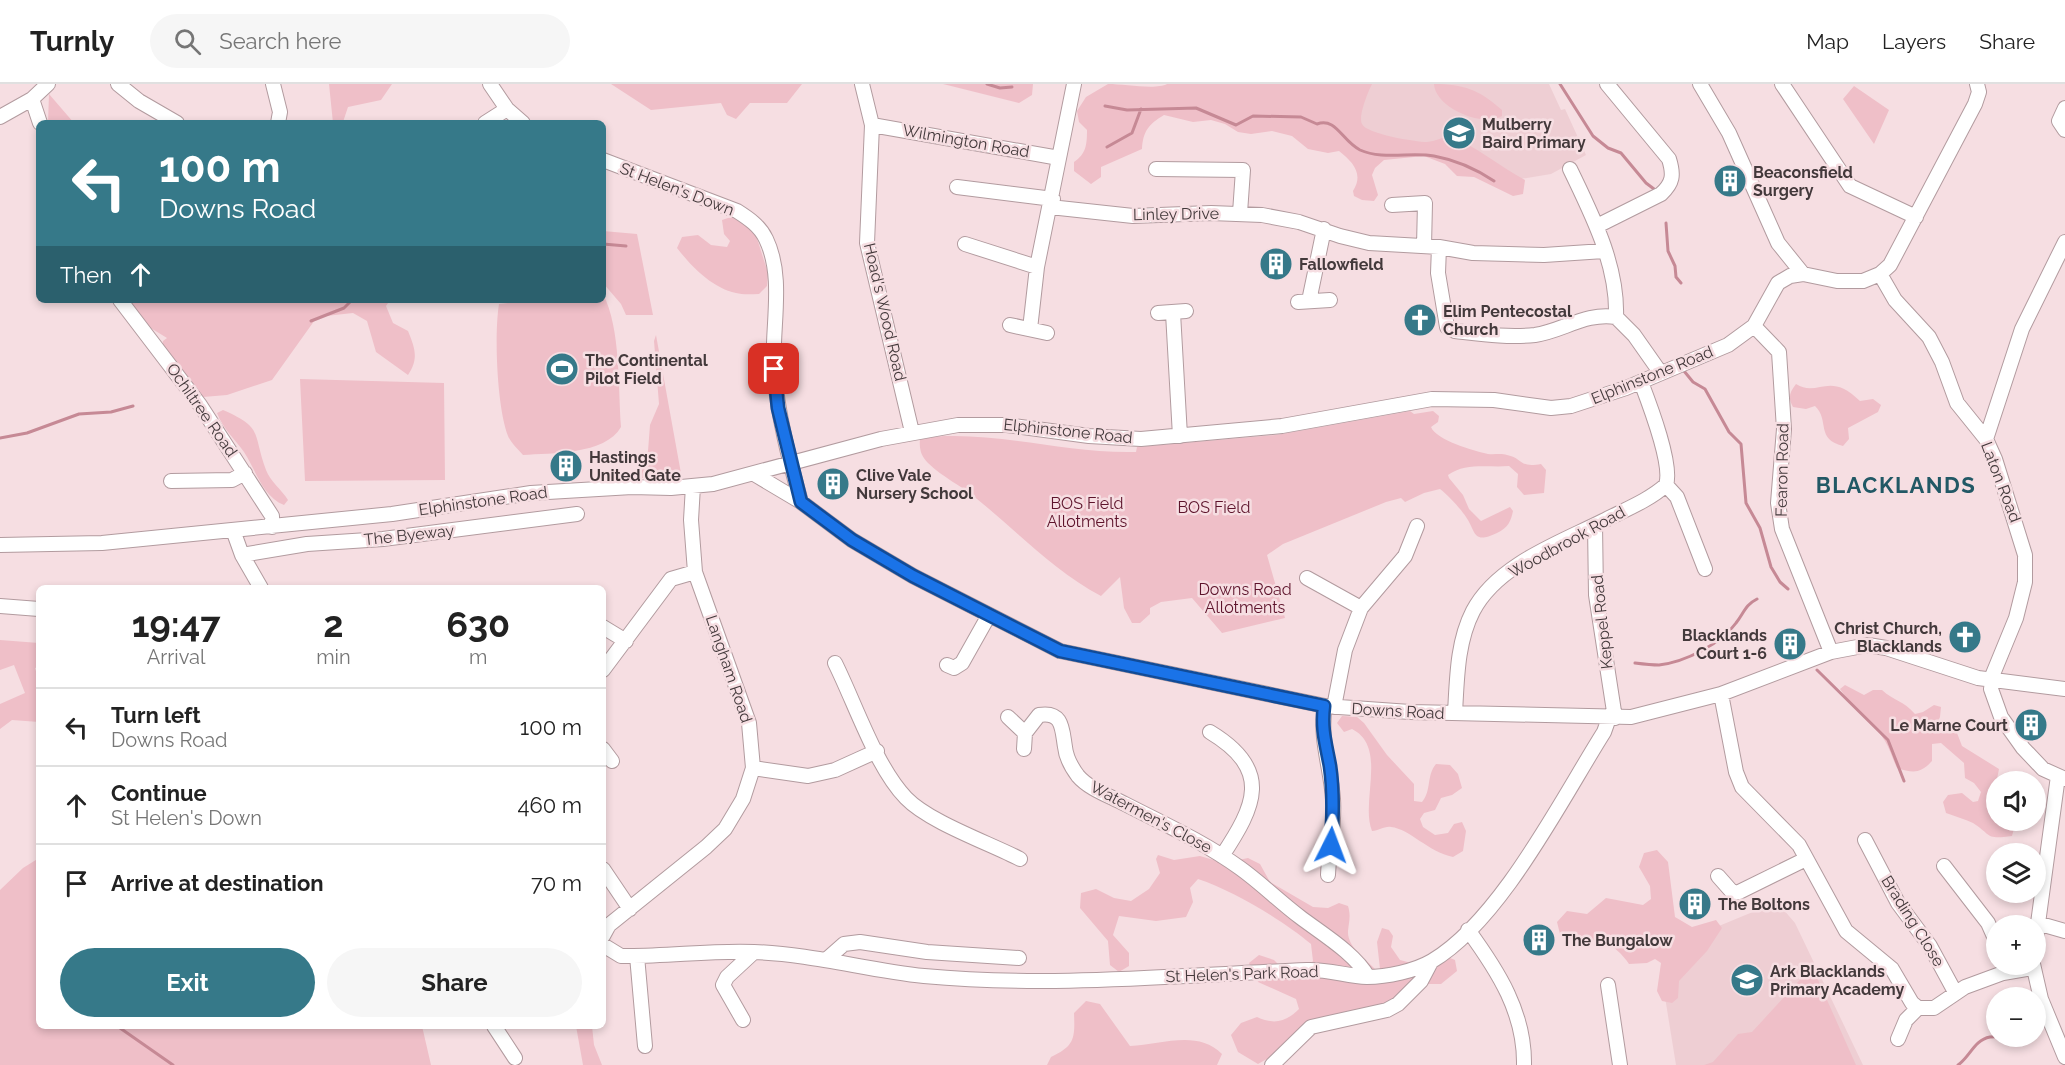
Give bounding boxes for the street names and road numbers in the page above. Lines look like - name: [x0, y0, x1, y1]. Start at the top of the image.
- street label: Wilmington Road: [901, 120, 1031, 162]
- street label: St Helen's Down: [617, 158, 737, 220]
- street label: Linley Drive: [1133, 204, 1219, 224]
- street label: Hoad's Wood Road: [860, 241, 910, 383]
- street label: Elphinstone Road: [1588, 342, 1716, 408]
- street label: Ochiltree Road: [163, 360, 241, 461]
- street label: Elphinstone Road: [1002, 415, 1134, 447]
- street label: Fearon Road: [1772, 423, 1792, 517]
- street label: Laton Road: [1977, 439, 2025, 525]
- street label: Elphinstone Road: [417, 483, 549, 519]
- street label: Woodbrook Road: [1506, 502, 1628, 582]
- street label: The Byeway: [363, 521, 455, 549]
- street label: Keppel Road: [1588, 574, 1616, 670]
- street label: Langham Road: [702, 613, 756, 725]
- street label: Downs Road: [1351, 699, 1445, 723]
- street label: Watermen's Close: [1087, 777, 1215, 857]
- street label: Brading Close: [1877, 872, 1949, 970]
- street label: St Helen's Park Road: [1165, 962, 1319, 986]

